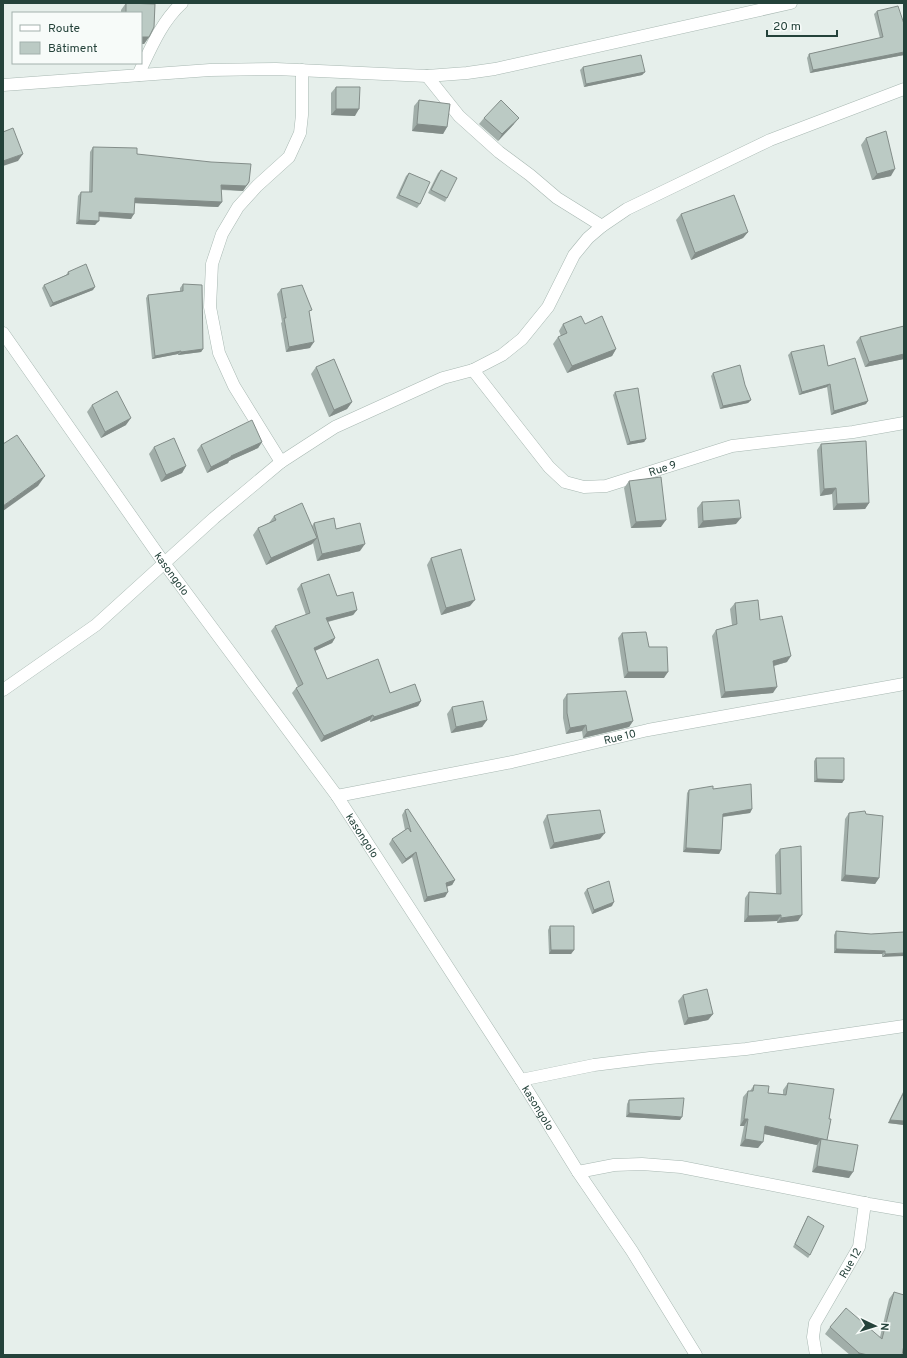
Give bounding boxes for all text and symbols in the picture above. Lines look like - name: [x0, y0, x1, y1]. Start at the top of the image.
- legend: [12, 12, 142, 64]
- scale bar: [767, 12, 837, 38]
- text: 20 m: [773, 19, 801, 35]
- text: Route: [48, 21, 80, 37]
- text: Bâtiment: [48, 41, 98, 57]
- street label: Rue 9: [647, 458, 678, 480]
- street label: kasongolo: [151, 550, 192, 599]
- street label: Rue 10: [602, 727, 638, 748]
- street label: kasongolo: [342, 811, 381, 861]
- street label: kasongolo: [518, 1083, 557, 1133]
- street label: Rue 12: [837, 1246, 865, 1281]
- north arrow: [855, 1306, 895, 1346]
- text: N: [877, 1322, 891, 1331]

